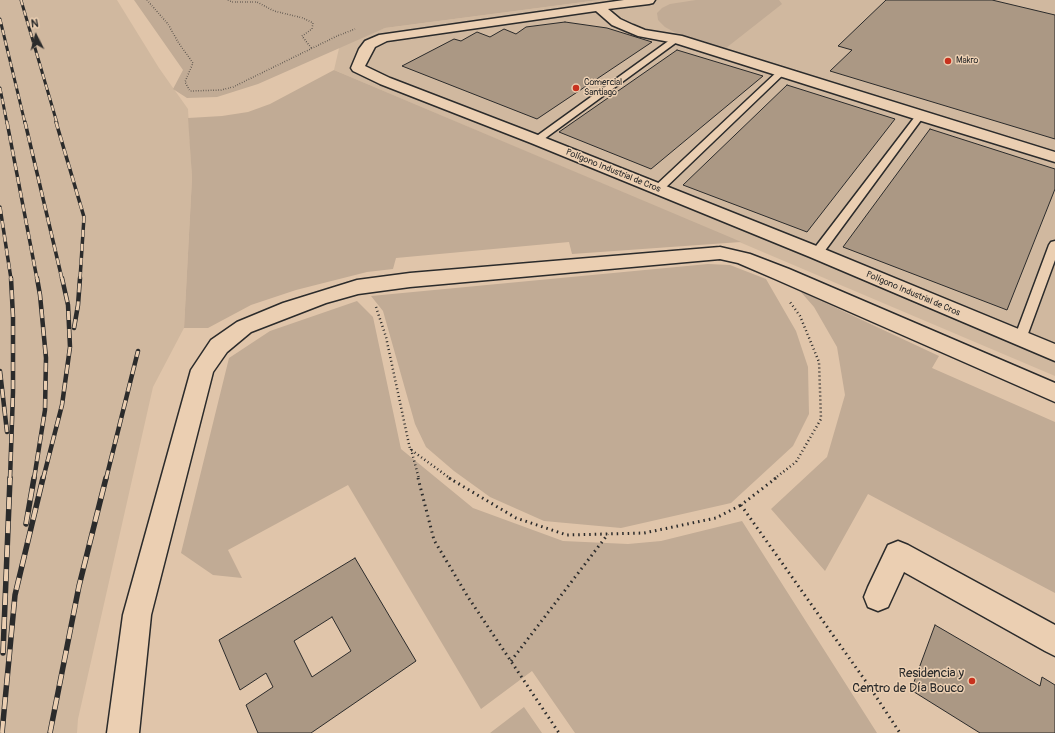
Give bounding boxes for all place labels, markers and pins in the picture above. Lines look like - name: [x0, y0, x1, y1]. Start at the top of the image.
- marker: Makro: [943, 56, 953, 66]
- place label: Makro: [956, 56, 978, 66]
- place label: Comercial Santiago: [584, 78, 622, 99]
- marker: Comercial Santiago: [571, 83, 581, 93]
- place label: Residencia y Centro de Día Bouco: [852, 666, 964, 697]
- marker: Residencia y Centro de Día Bouco: [967, 676, 977, 686]

